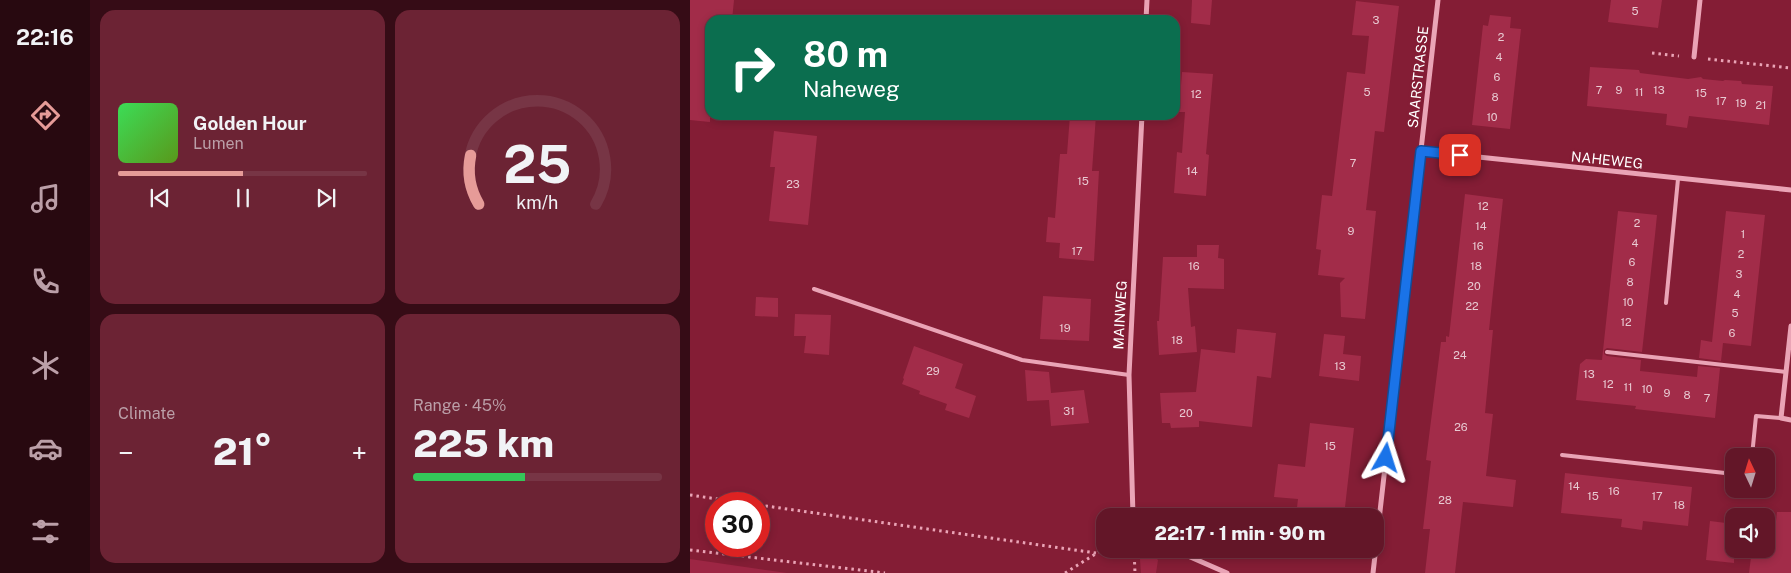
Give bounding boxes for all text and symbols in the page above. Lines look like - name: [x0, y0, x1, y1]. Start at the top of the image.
- house number: 5: [1631, 5, 1639, 17]
- house number: 3: [1373, 14, 1380, 26]
- text: 22:16: [16, 24, 74, 50]
- street label: SAARSTRASSE: [1405, 25, 1431, 129]
- house number: 2: [1498, 31, 1505, 43]
- text: 80 m: [803, 34, 888, 75]
- icon: right: [720, 35, 785, 100]
- house number: 4: [1496, 51, 1503, 63]
- house number: 6: [1494, 71, 1501, 83]
- text: Naheweg: [803, 76, 900, 102]
- house number: 7: [1596, 84, 1603, 96]
- house number: 9: [1616, 84, 1623, 96]
- house number: 13: [1653, 84, 1665, 96]
- house number: 5: [1363, 86, 1371, 98]
- house number: 11: [1635, 86, 1643, 98]
- house number: 15: [1695, 87, 1707, 99]
- house number: 12: [1190, 88, 1202, 100]
- house number: 8: [1491, 91, 1499, 103]
- house number: 17: [1715, 95, 1727, 107]
- house number: 19: [1735, 97, 1747, 109]
- icon: directions: [28, 98, 63, 133]
- house number: 21: [1755, 99, 1767, 111]
- house number: 10: [1486, 111, 1498, 123]
- text: Golden Hour: [193, 112, 307, 134]
- text: Lumen: [193, 134, 244, 153]
- text: 25: [503, 134, 572, 195]
- pin: [1439, 134, 1481, 176]
- icon: arrive: [1446, 141, 1474, 169]
- street label: NAHEWEG: [1570, 148, 1644, 172]
- house number: 7: [1350, 157, 1357, 169]
- house number: 14: [1186, 165, 1198, 177]
- house number: 15: [1077, 175, 1089, 187]
- house number: 23: [786, 178, 800, 190]
- icon: music: [28, 181, 63, 216]
- icon: previous: [146, 184, 174, 212]
- icon: pause: [229, 184, 257, 212]
- icon: next: [312, 184, 340, 212]
- text: km/h: [516, 192, 559, 213]
- house number: 12: [1477, 200, 1489, 212]
- house number: 2: [1634, 217, 1641, 229]
- house number: 14: [1475, 220, 1487, 232]
- house number: 9: [1348, 225, 1355, 237]
- house number: 1: [1741, 228, 1745, 240]
- house number: 4: [1632, 237, 1639, 249]
- house number: 16: [1472, 240, 1484, 252]
- house number: 17: [1071, 245, 1083, 257]
- house number: 2: [1738, 248, 1745, 260]
- house number: 6: [1629, 256, 1636, 268]
- house number: 16: [1188, 260, 1200, 272]
- house number: 18: [1470, 260, 1482, 272]
- icon: phone: [28, 264, 63, 299]
- house number: 3: [1736, 268, 1743, 280]
- house number: 8: [1626, 276, 1634, 288]
- street label: MAINWEG: [1110, 280, 1130, 350]
- house number: 20: [1467, 280, 1481, 292]
- house number: 4: [1734, 288, 1741, 300]
- house number: 10: [1622, 296, 1634, 308]
- house number: 22: [1465, 300, 1479, 312]
- house number: 5: [1731, 307, 1739, 319]
- house number: 12: [1620, 316, 1632, 328]
- house number: 19: [1059, 322, 1071, 334]
- house number: 6: [1729, 327, 1736, 339]
- house number: 18: [1171, 334, 1183, 346]
- icon: climate: [28, 348, 63, 383]
- house number: 24: [1453, 349, 1467, 361]
- house number: 13: [1334, 360, 1346, 372]
- house number: 29: [926, 365, 940, 377]
- house number: 13: [1583, 368, 1595, 380]
- house number: 12: [1602, 378, 1614, 390]
- house number: 11: [1624, 381, 1632, 393]
- house number: 10: [1641, 383, 1653, 395]
- house number: 9: [1664, 387, 1671, 399]
- house number: 8: [1683, 389, 1691, 401]
- house number: 7: [1704, 392, 1711, 404]
- text: Range · 45%: [413, 396, 506, 415]
- text: Climate: [118, 404, 175, 423]
- house number: 31: [1063, 405, 1075, 417]
- house number: 20: [1179, 407, 1193, 419]
- text: 225 km: [413, 421, 554, 466]
- house number: 26: [1454, 421, 1468, 433]
- text: 21°: [213, 429, 272, 474]
- icon: car: [28, 431, 63, 466]
- position arrow: [1359, 431, 1411, 483]
- text: −: [118, 436, 134, 469]
- text: +: [351, 436, 367, 469]
- house number: 15: [1324, 440, 1336, 452]
- north arrow: [1725, 448, 1775, 498]
- map controls: [1725, 448, 1775, 558]
- house number: 14: [1568, 480, 1580, 492]
- house number: 16: [1608, 485, 1620, 497]
- house number: 15: [1587, 490, 1599, 502]
- house number: 17: [1651, 490, 1663, 502]
- speed limit sign: 30: [705, 492, 770, 557]
- house number: 28: [1438, 494, 1452, 506]
- house number: 18: [1673, 499, 1685, 511]
- button: sound: [1725, 508, 1775, 558]
- icon: filters: [28, 514, 63, 549]
- text: 22:17 · 1 min · 90 m: [1155, 522, 1325, 544]

